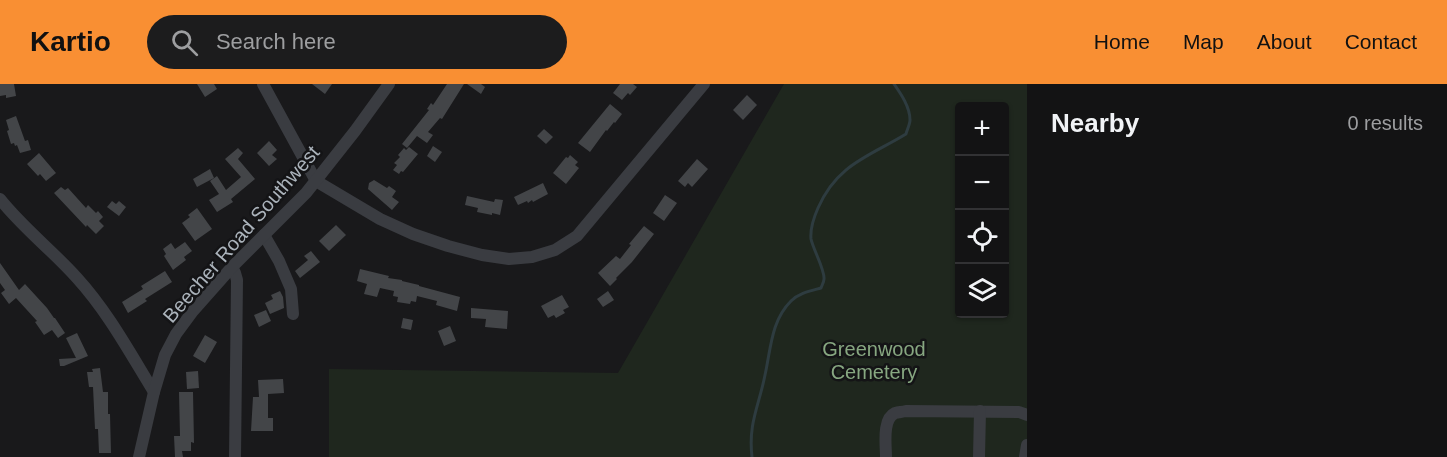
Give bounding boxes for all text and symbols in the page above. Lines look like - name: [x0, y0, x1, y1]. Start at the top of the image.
- search box: [147, 15, 567, 69]
- text: Kartio: [30, 26, 111, 57]
- icon: search: [168, 26, 201, 59]
- text: Search here: [216, 29, 336, 54]
- text: Home: [1094, 30, 1150, 53]
- text: Map: [1183, 30, 1224, 53]
- text: About: [1257, 30, 1312, 53]
- text: Contact: [1345, 30, 1417, 53]
- map controls: [955, 102, 1009, 318]
- button: +: [955, 102, 1009, 156]
- text: Nearby: [1051, 108, 1139, 138]
- text: 0 results: [1347, 112, 1423, 134]
- street label: Beecher Road Southwest: [158, 141, 324, 327]
- button: −: [955, 156, 1009, 210]
- button: locate: [955, 210, 1009, 264]
- button: layers: [955, 264, 1009, 318]
- park label: Greenwood Cemetery: [822, 338, 926, 383]

